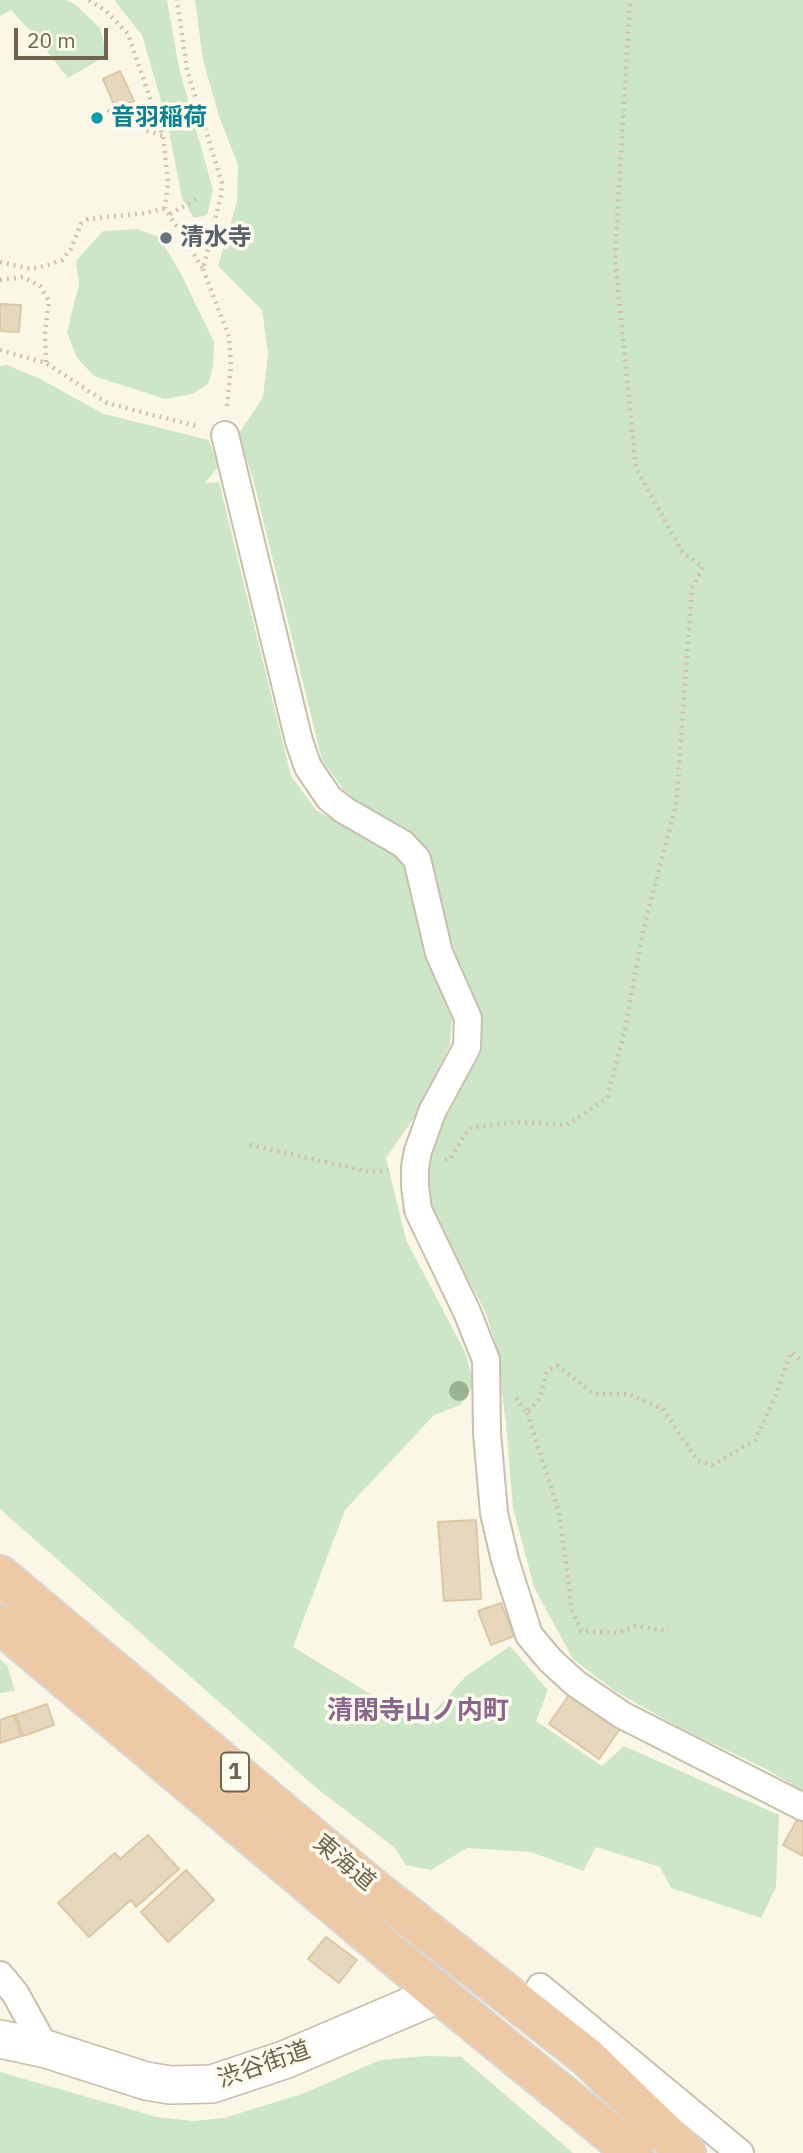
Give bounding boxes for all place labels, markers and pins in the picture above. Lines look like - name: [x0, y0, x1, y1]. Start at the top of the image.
- place label: 音羽稲荷: [111, 104, 207, 132]
- marker: 音羽稲荷: [89, 110, 105, 126]
- place label: 清水寺: [180, 224, 252, 252]
- marker: 清水寺: [158, 230, 174, 246]

